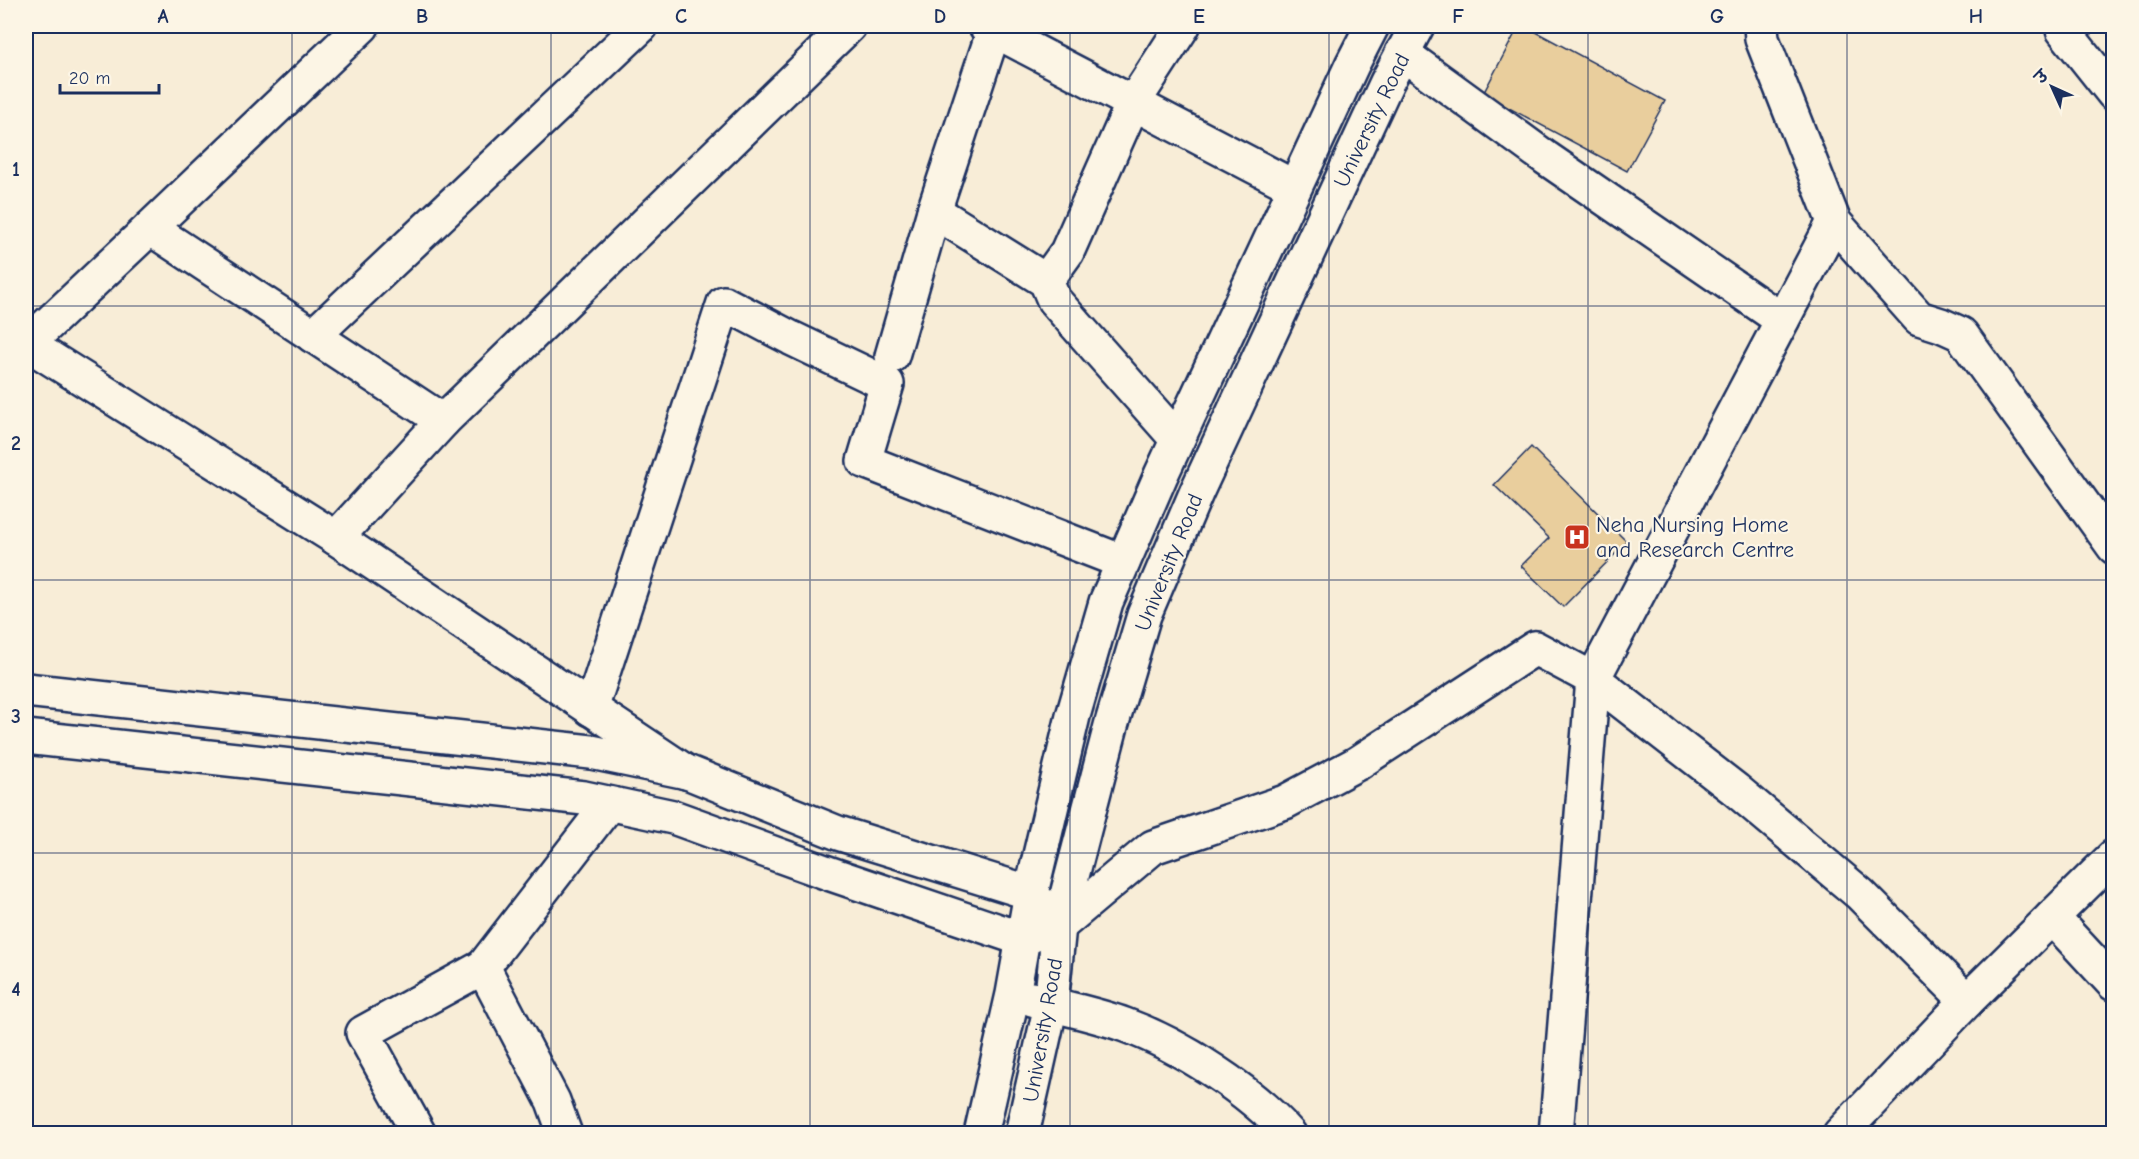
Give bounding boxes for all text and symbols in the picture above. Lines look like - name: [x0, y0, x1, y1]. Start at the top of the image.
- text: A: [157, 5, 169, 28]
- text: B: [416, 5, 428, 28]
- text: C: [675, 5, 687, 28]
- text: D: [934, 5, 946, 28]
- text: E: [1193, 5, 1205, 28]
- text: F: [1452, 5, 1464, 28]
- text: G: [1710, 5, 1724, 28]
- text: H: [1969, 5, 1983, 28]
- street label: University Road: [1328, 49, 1416, 192]
- scale bar: [60, 57, 159, 95]
- north arrow: [2022, 57, 2082, 117]
- text: उ: [2031, 66, 2053, 89]
- text: 20 m: [69, 68, 110, 89]
- text: 1: [12, 158, 20, 181]
- text: 2: [11, 432, 21, 455]
- street label: University Road: [1130, 490, 1208, 635]
- place label: Neha Nursing Home and Research Centre: [1596, 512, 1794, 563]
- hospital icon: Neha Nursing Home and Research Centre: [1562, 522, 1592, 552]
- text: 3: [11, 705, 21, 728]
- street label: University Road: [1018, 956, 1068, 1104]
- text: 4: [11, 978, 21, 1001]

